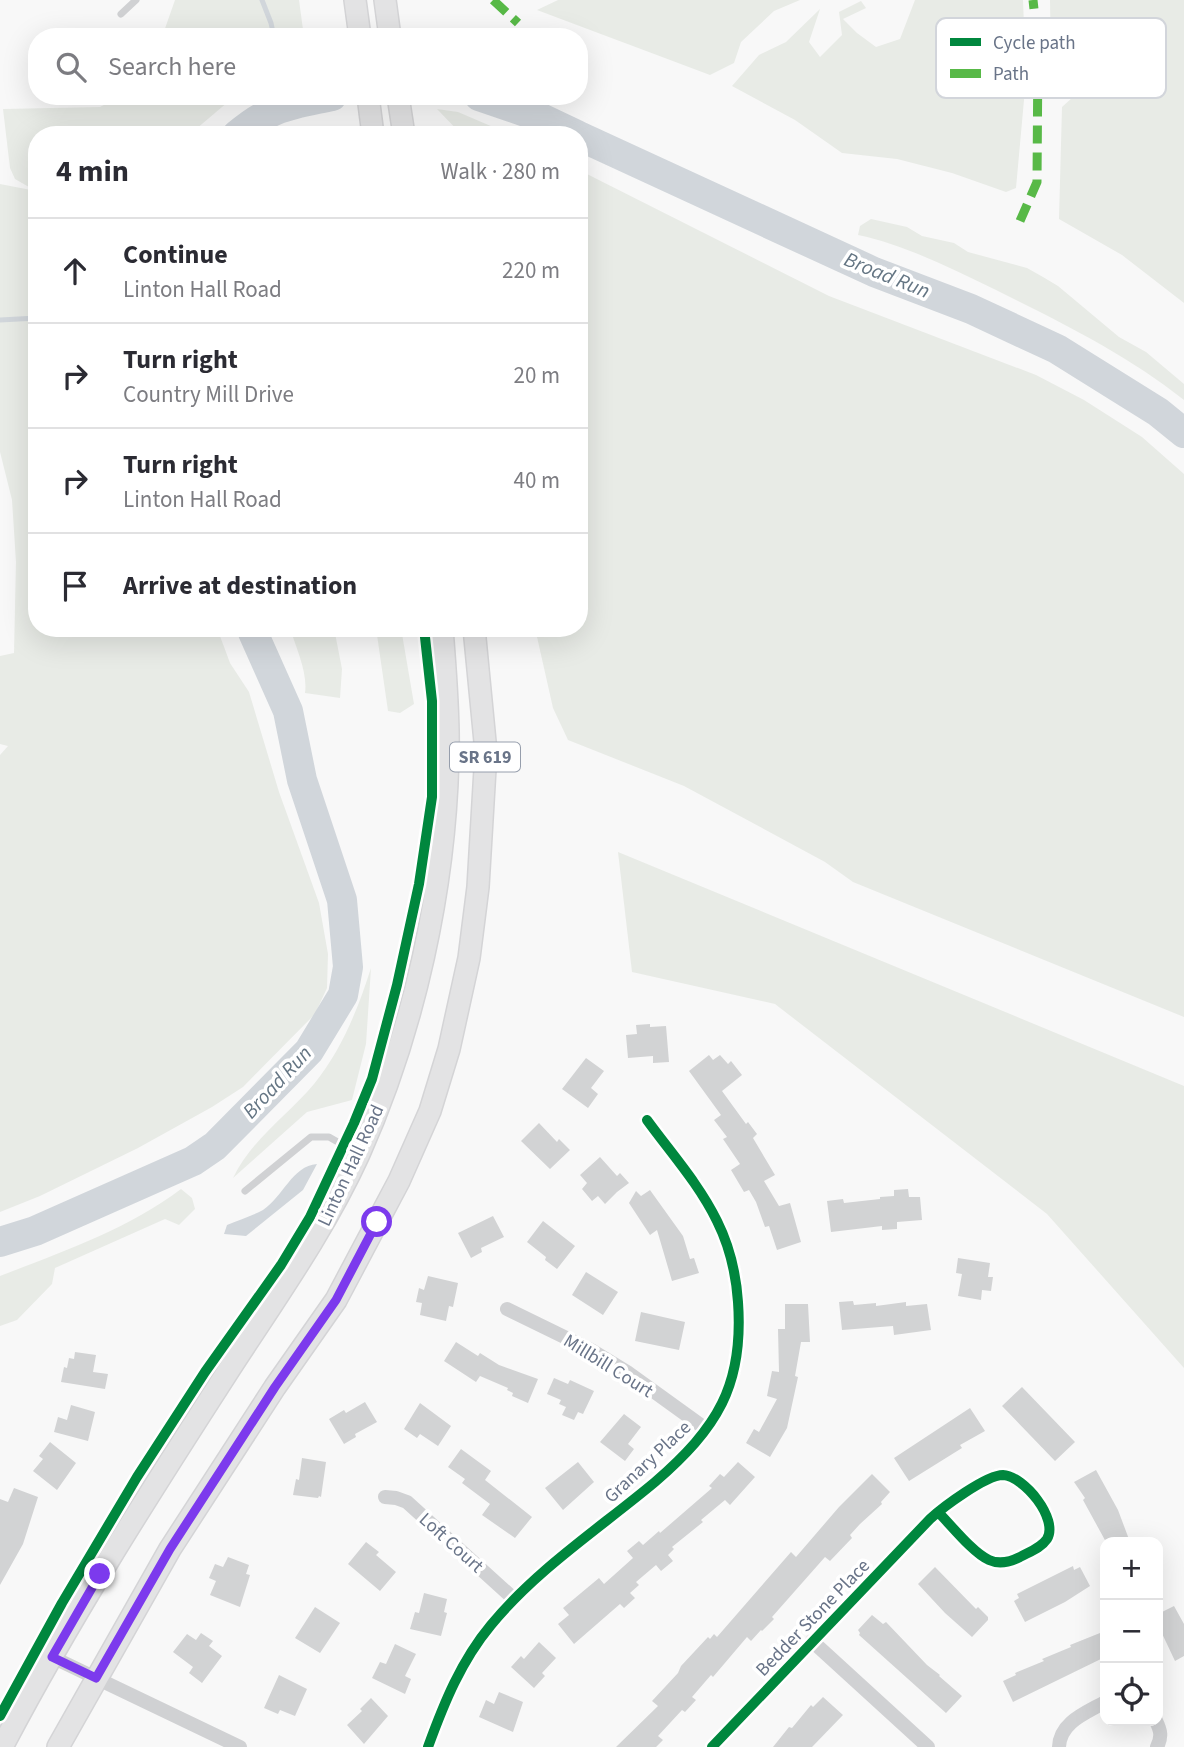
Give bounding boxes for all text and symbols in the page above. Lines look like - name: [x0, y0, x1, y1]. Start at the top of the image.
- legend: [936, 18, 1166, 98]
- search box: [28, 28, 588, 105]
- text: Cycle path: [993, 30, 1075, 57]
- icon: search: [52, 48, 90, 86]
- text: Search here: [108, 48, 236, 85]
- text: Path: [993, 61, 1029, 88]
- text: 4 min: [56, 150, 129, 193]
- text: Walk · 280 m: [441, 155, 560, 188]
- text: Continue: [123, 236, 228, 273]
- water label: Broad Run: [840, 244, 934, 306]
- icon: ahead: [56, 252, 94, 290]
- text: 220 m: [502, 254, 560, 287]
- text: Linton Hall Road: [123, 273, 282, 306]
- text: Turn right: [123, 341, 238, 378]
- icon: right: [56, 357, 94, 395]
- text: 20 m: [513, 359, 560, 392]
- text: Country Mill Drive: [123, 378, 294, 411]
- text: Turn right: [123, 446, 238, 483]
- icon: right: [56, 462, 94, 500]
- text: 40 m: [513, 464, 560, 497]
- text: Linton Hall Road: [123, 483, 282, 516]
- icon: arrive: [56, 567, 94, 605]
- text: Arrive at destination: [123, 567, 357, 604]
- road number: SR 619: [450, 742, 520, 772]
- water label: Broad Run: [235, 1039, 319, 1125]
- street label: Linton Hall Road: [311, 1100, 391, 1231]
- route start: [361, 1206, 392, 1237]
- street label: Millbill Court: [558, 1328, 659, 1405]
- street label: Granary Place: [599, 1415, 697, 1509]
- street label: Loft Court: [413, 1507, 490, 1580]
- map controls: [1100, 1537, 1163, 1726]
- button: +: [1100, 1537, 1163, 1600]
- street label: Bedder Stone Place: [750, 1553, 876, 1683]
- route end: [84, 1558, 115, 1589]
- button: −: [1100, 1600, 1163, 1663]
- button: locate: [1100, 1663, 1163, 1726]

